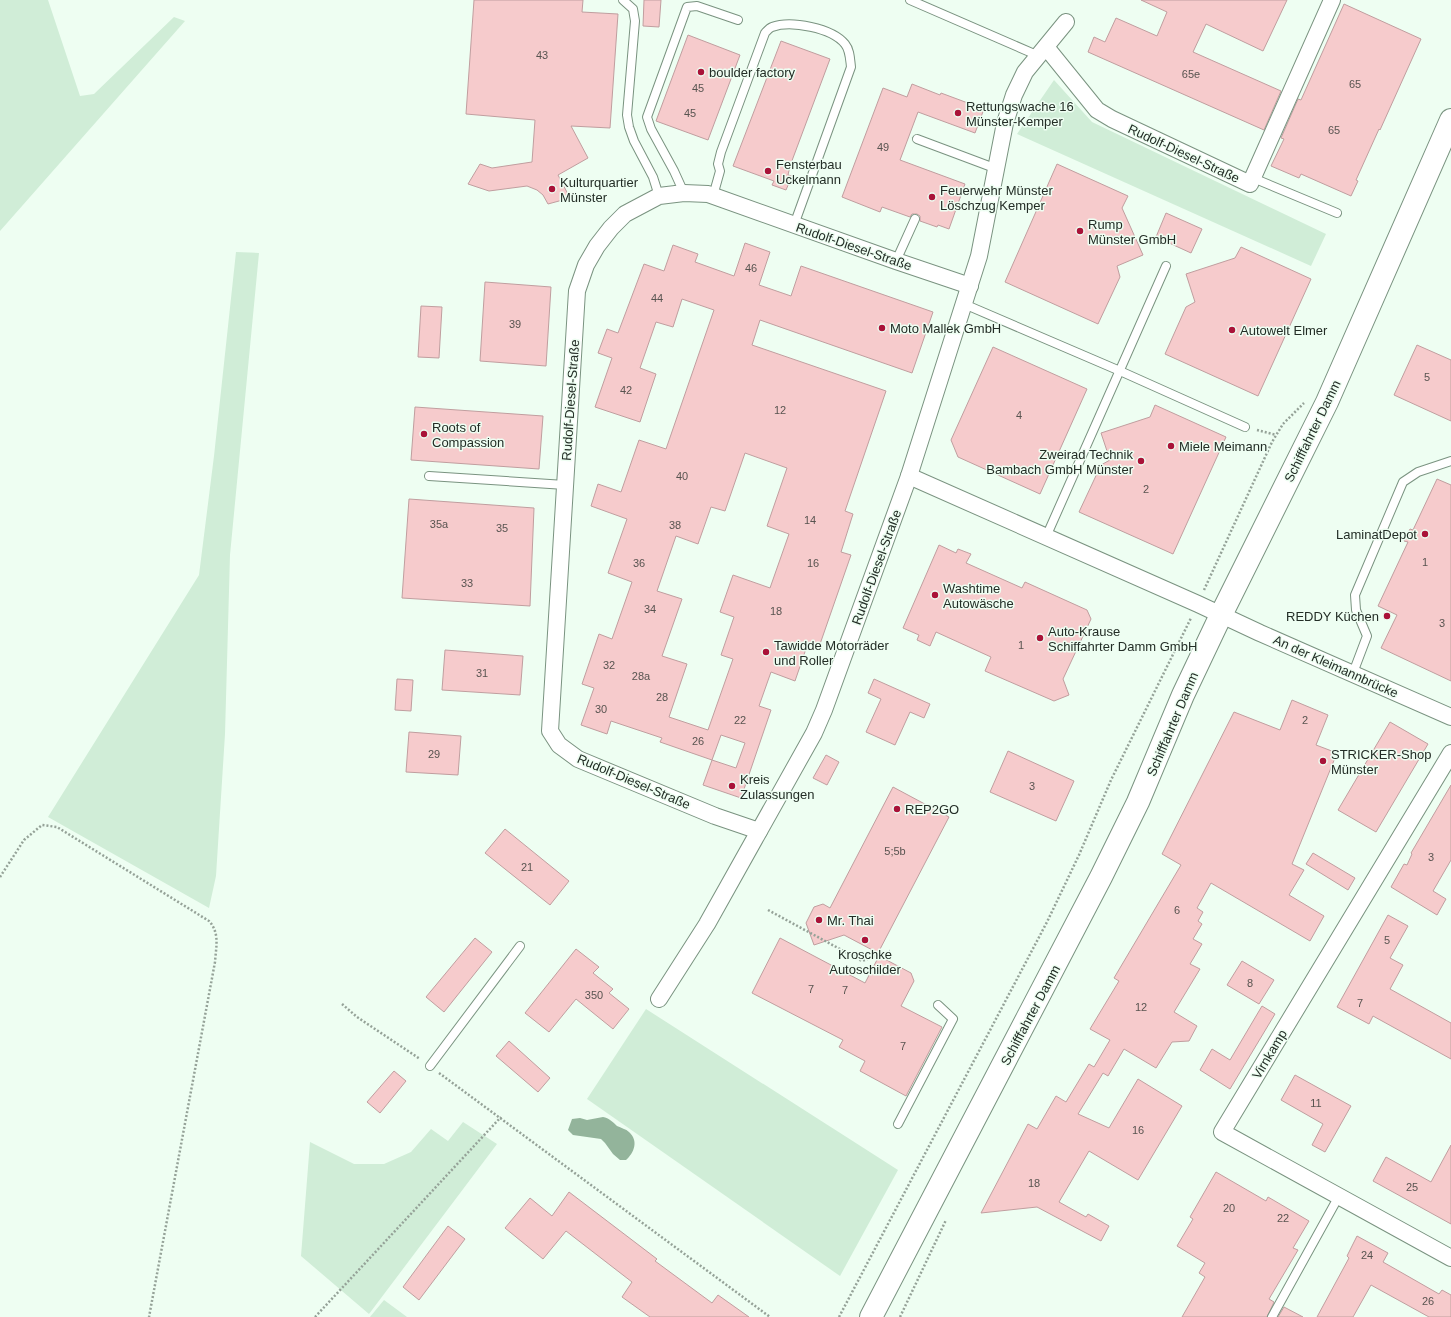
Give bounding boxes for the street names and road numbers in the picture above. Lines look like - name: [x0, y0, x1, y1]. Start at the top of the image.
- street label: Rudolf-Diesel-Straße: [1126, 121, 1242, 186]
- street label: Rudolf-Diesel-Straße: [794, 220, 914, 273]
- street label: Rudolf-Diesel-Straße: [559, 339, 582, 461]
- street label: Schifffahrter Damm: [1281, 378, 1344, 485]
- street label: Rudolf-Diesel-Straße: [849, 508, 904, 627]
- street label: An der Kleimannbrücke: [1271, 632, 1401, 701]
- street label: Schifffahrter Damm: [1144, 670, 1201, 778]
- street label: Rudolf-Diesel-Straße: [575, 751, 693, 812]
- street label: Schifffahrter Damm: [998, 962, 1063, 1068]
- street label: Virnkamp: [1249, 1027, 1290, 1082]

